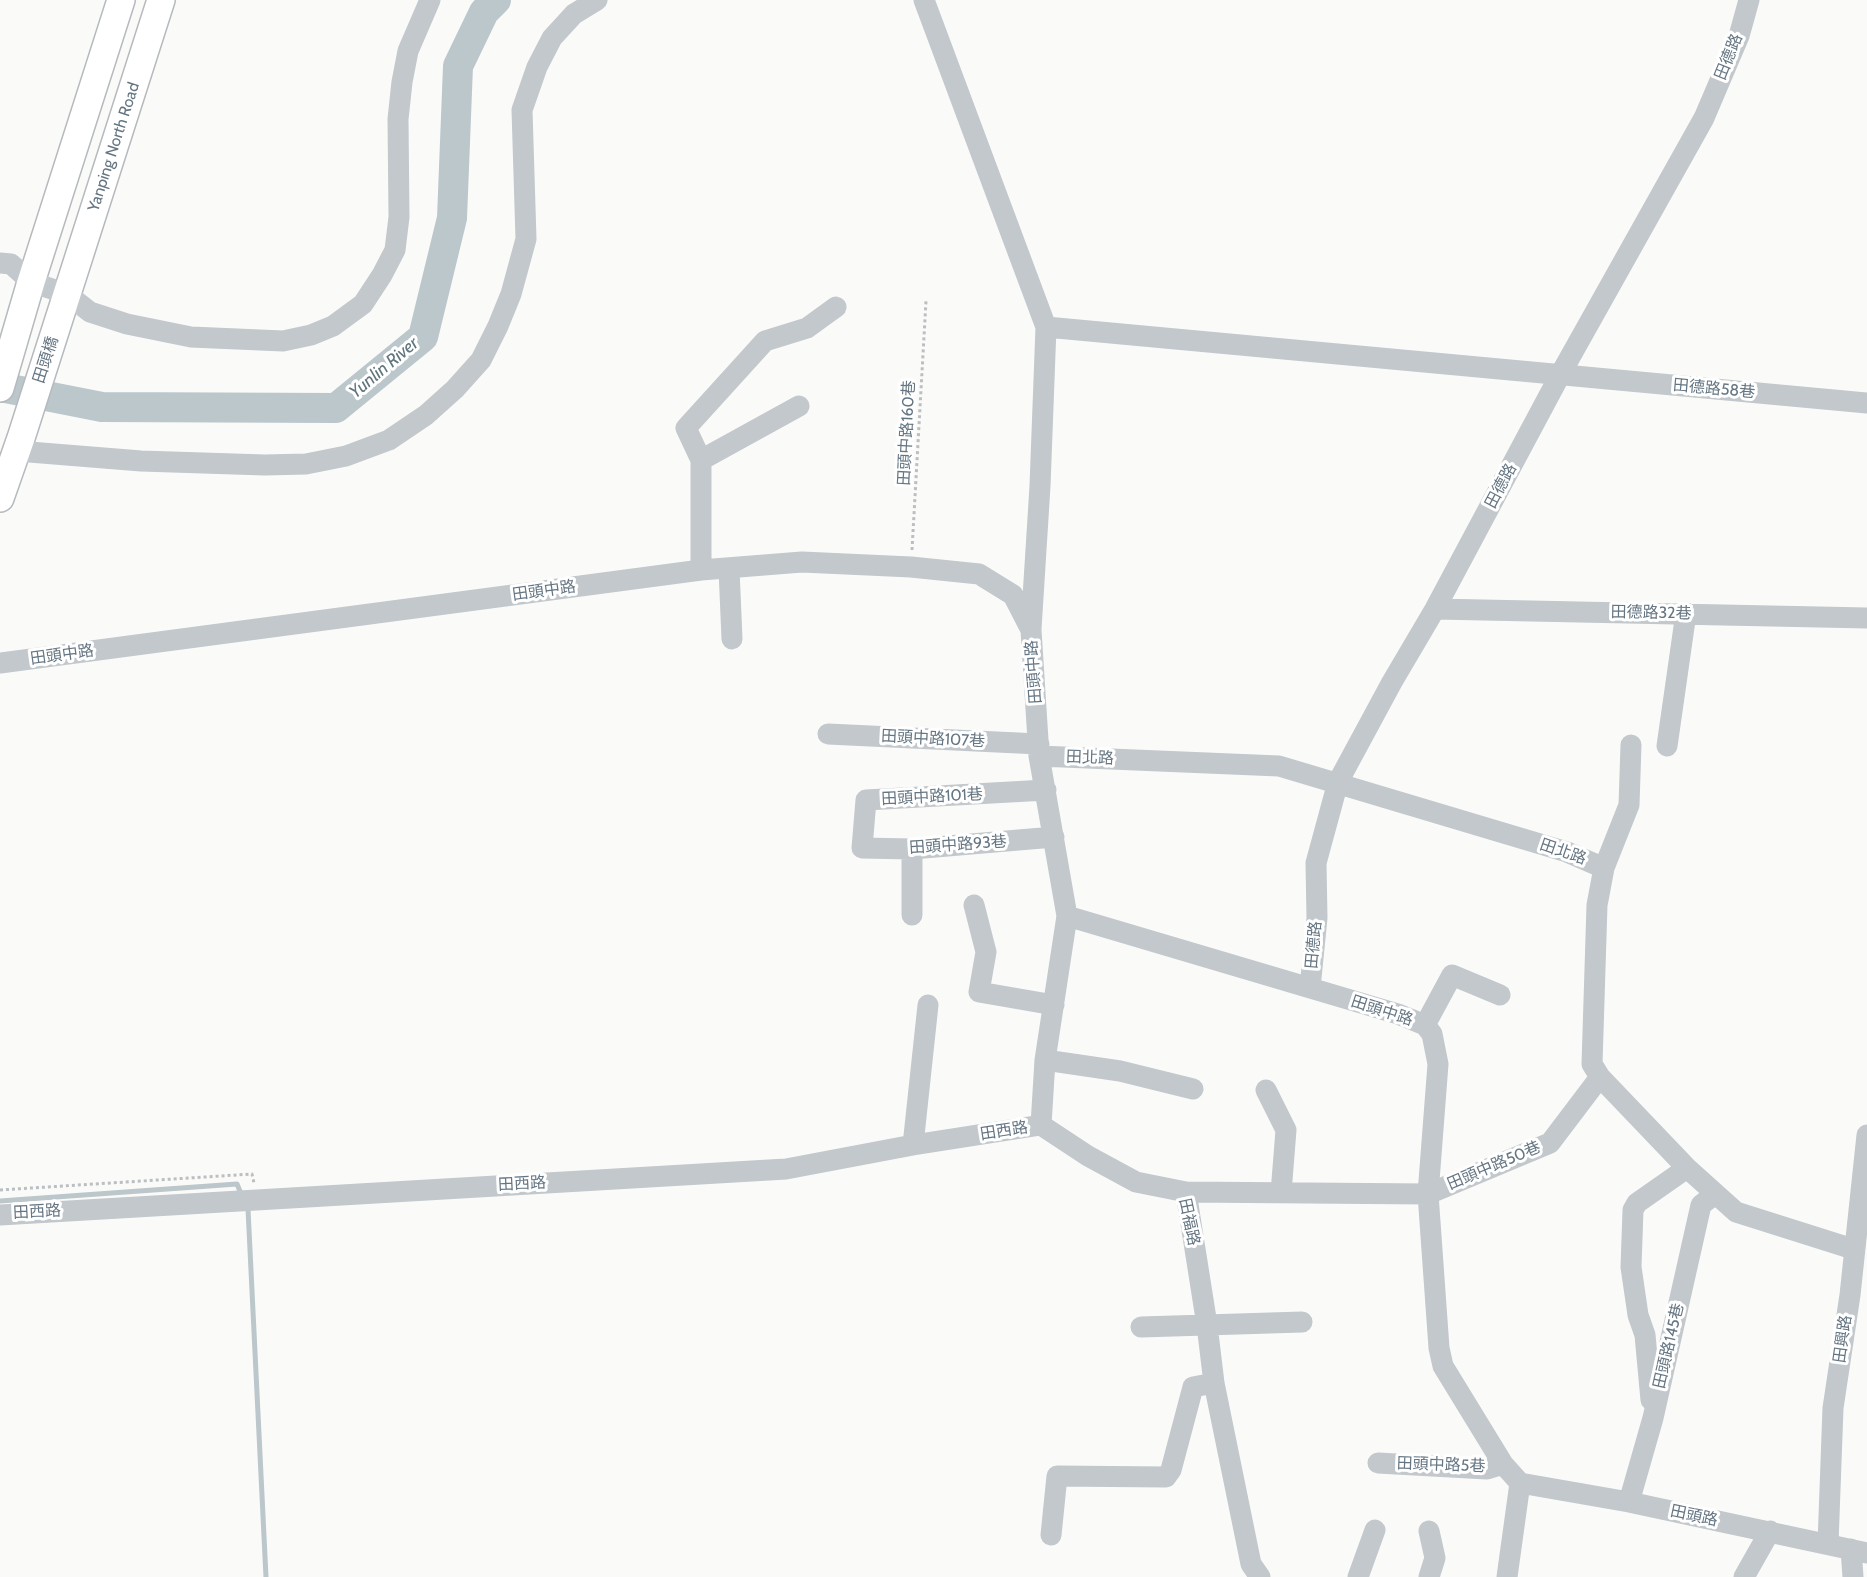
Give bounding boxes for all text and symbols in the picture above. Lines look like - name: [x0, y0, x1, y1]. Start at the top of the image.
- street label: 田德路: [1711, 31, 1747, 83]
- street label: Yanping North Road: [84, 80, 144, 214]
- water label: Yunlin River: [345, 333, 423, 403]
- street label: 田頭橋: [29, 334, 63, 386]
- street label: 田德路58巷: [1672, 376, 1756, 402]
- street label: 田頭中路160巷: [895, 380, 919, 486]
- street label: 田德路: [1481, 460, 1521, 512]
- street label: 田頭中路: [511, 577, 577, 605]
- street label: 田德路32巷: [1610, 603, 1692, 623]
- street label: 田頭中路: [1022, 639, 1046, 705]
- street label: 田頭中路: [29, 641, 95, 669]
- street label: 田頭中路107巷: [880, 727, 986, 751]
- street label: 田北路: [1066, 748, 1114, 768]
- street label: 田頭中路101巷: [881, 785, 983, 809]
- street label: 田頭中路93巷: [909, 832, 1007, 858]
- street label: 田北路: [1537, 835, 1589, 869]
- street label: 田德路: [1302, 920, 1326, 970]
- street label: 田頭中路: [1349, 992, 1415, 1030]
- street label: 田西路: [979, 1118, 1029, 1144]
- street label: 田頭中路50巷: [1444, 1138, 1544, 1194]
- street label: 田西路: [498, 1173, 546, 1195]
- street label: 田福路: [1175, 1197, 1203, 1247]
- street label: 田西路: [13, 1201, 61, 1223]
- street label: 田頭路145巷: [1650, 1301, 1688, 1391]
- street label: 田興路: [1830, 1314, 1856, 1364]
- street label: 田頭中路5巷: [1396, 1454, 1486, 1476]
- street label: 田頭路: [1669, 1502, 1719, 1530]

